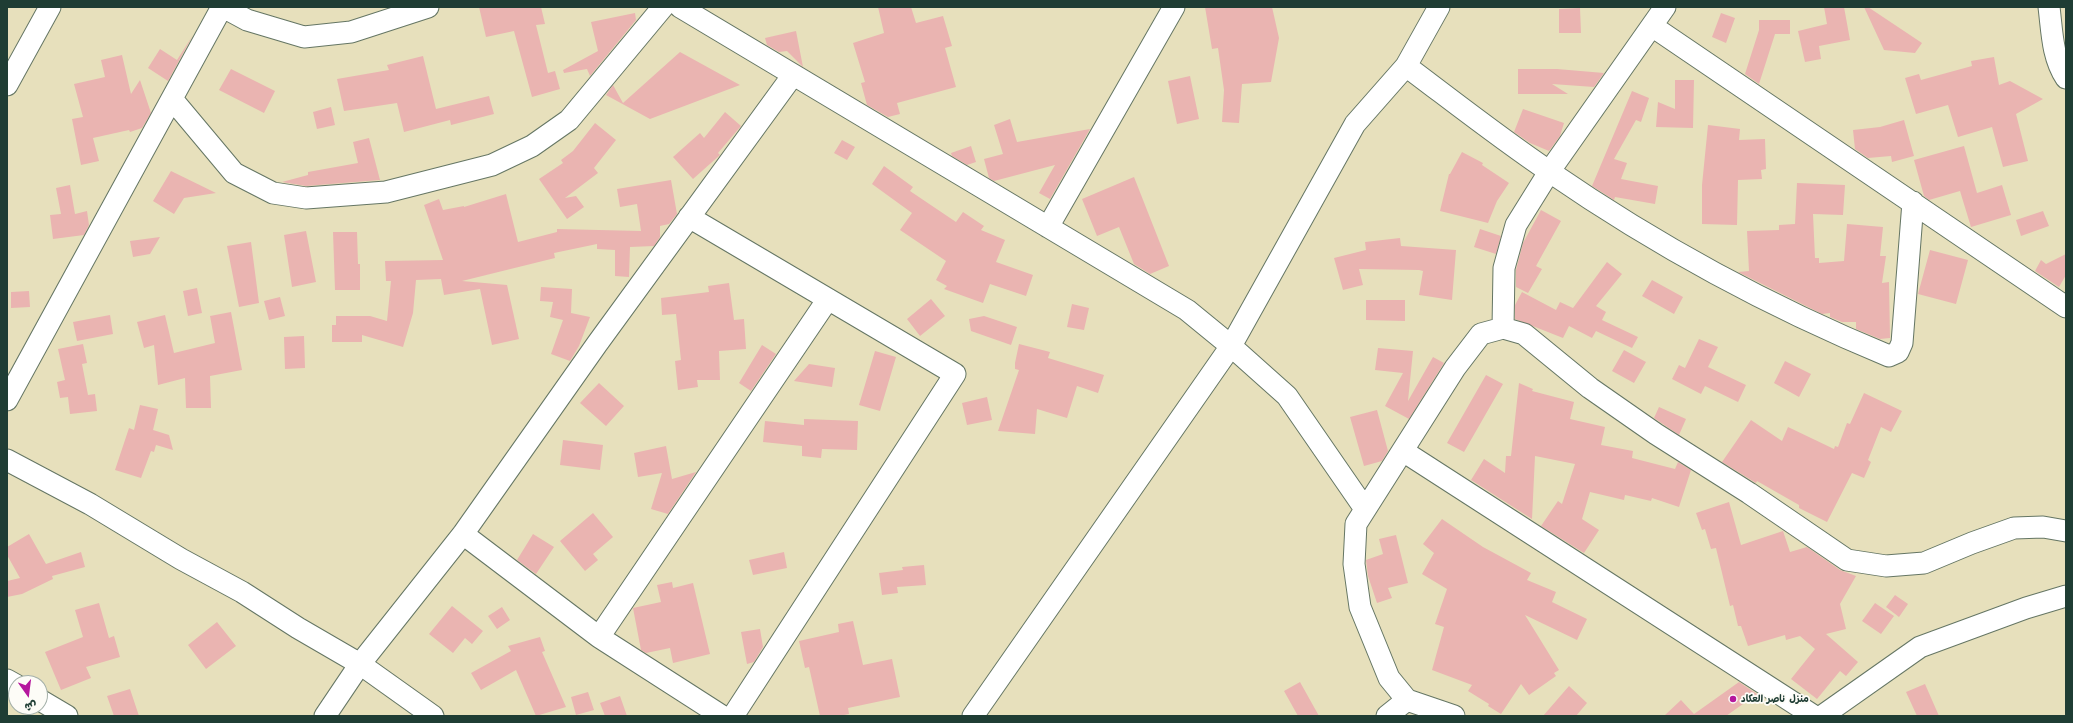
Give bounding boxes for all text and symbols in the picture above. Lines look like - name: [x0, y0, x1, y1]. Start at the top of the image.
- north arrow: [8, 675, 48, 715]
- place label: منزل ناصر العكاد: [1741, 693, 1809, 705]
- marker: منزل ناصر العكاد: [1728, 694, 1738, 704]
- text: ش: [23, 697, 38, 715]

